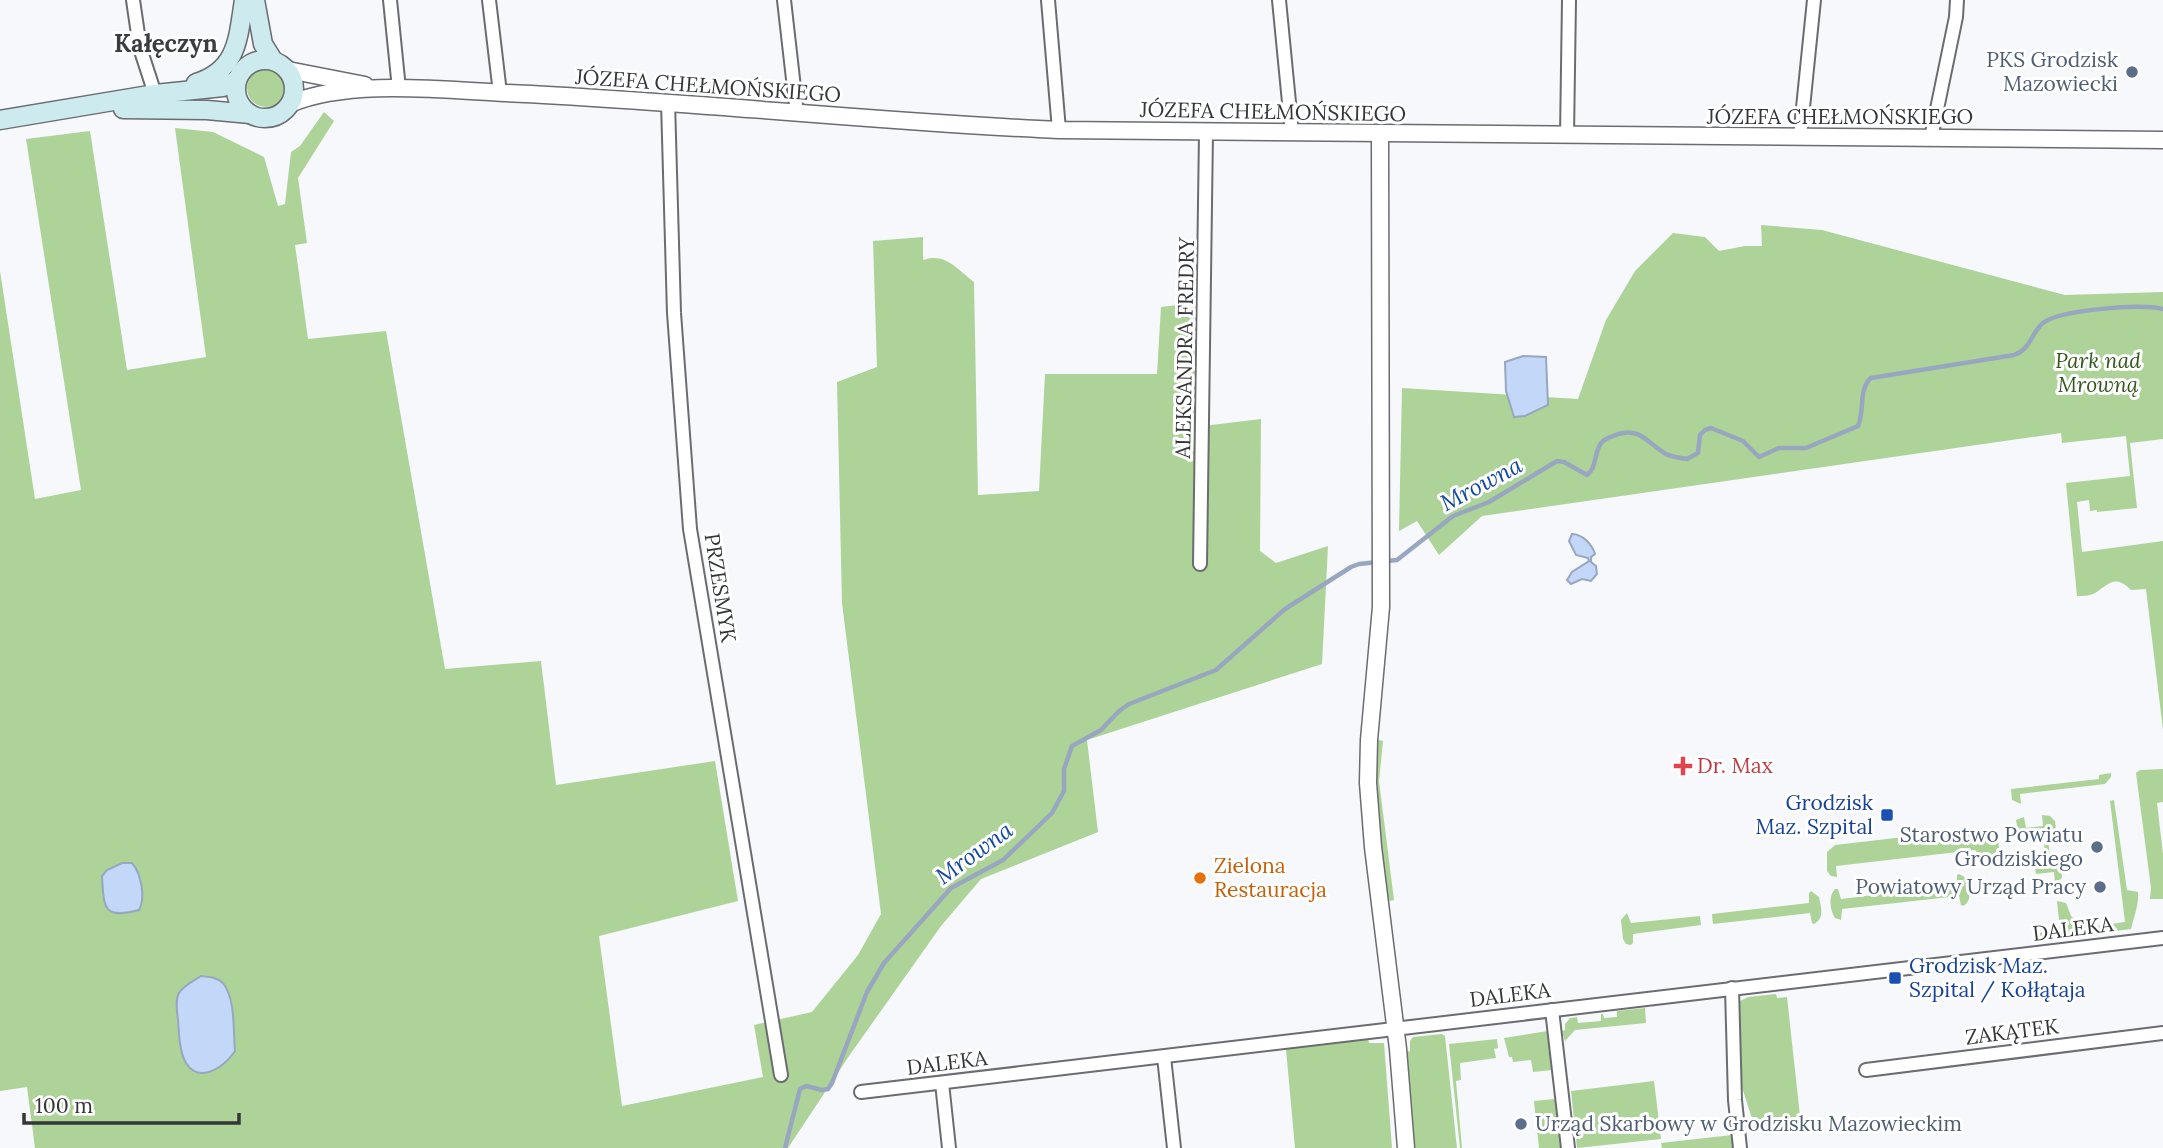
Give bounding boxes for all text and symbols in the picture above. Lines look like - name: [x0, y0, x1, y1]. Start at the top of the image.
- district label: Kałęczyn: [114, 28, 218, 59]
- place label: PKS Grodzisk Mazowiecki: [1986, 46, 2119, 97]
- street label: JÓZEFA CHEŁMOŃSKIEGO: [573, 63, 842, 108]
- marker: PKS Grodzisk Mazowiecki: [2124, 64, 2140, 80]
- street label: JÓZEFA CHEŁMOŃSKIEGO: [1139, 96, 1406, 127]
- street label: JÓZEFA CHEŁMOŃSKIEGO: [1706, 103, 1973, 130]
- street label: ALEKSANDRA FREDRY: [1169, 236, 1200, 460]
- park label: Park nad Mrowną: [2055, 347, 2141, 398]
- water label: Mrowna: [1435, 450, 1527, 517]
- street label: PRZESMYK: [699, 531, 743, 645]
- place label: Dr. Max: [1697, 752, 1773, 779]
- marker: Dr. Max: [1675, 758, 1691, 774]
- place label: Grodzisk Maz. Szpital: [1755, 789, 1874, 840]
- marker: Grodzisk Maz. Szpital: [1879, 807, 1895, 823]
- water label: Mrowna: [929, 815, 1018, 890]
- place label: Starostwo Powiatu Grodziskiego: [1900, 821, 2083, 872]
- marker: Starostwo Powiatu Grodziskiego: [2089, 839, 2105, 855]
- place label: Zielona Restauracja: [1214, 852, 1327, 903]
- marker: Zielona Restauracja: [1192, 870, 1208, 886]
- place label: Powiatowy Urząd Pracy: [1855, 873, 2086, 900]
- marker: Powiatowy Urząd Pracy: [2092, 879, 2108, 895]
- street label: DALEKA: [2031, 910, 2116, 947]
- place label: Grodzisk Maz. Szpital / Kołłątaja: [1909, 952, 2086, 1003]
- marker: Grodzisk Maz. Szpital / Kołłątaja: [1887, 970, 1903, 986]
- street label: DALEKA: [1468, 976, 1553, 1013]
- street label: ZAKĄTEK: [1964, 1012, 2061, 1051]
- street label: DALEKA: [905, 1044, 990, 1081]
- scale bar: [24, 1082, 240, 1126]
- text: 100 m: [35, 1092, 93, 1119]
- place label: Urząd Skarbowy w Grodzisku Mazowieckim: [1535, 1110, 1962, 1137]
- marker: Urząd Skarbowy w Grodzisku Mazowieckim: [1513, 1116, 1529, 1132]

